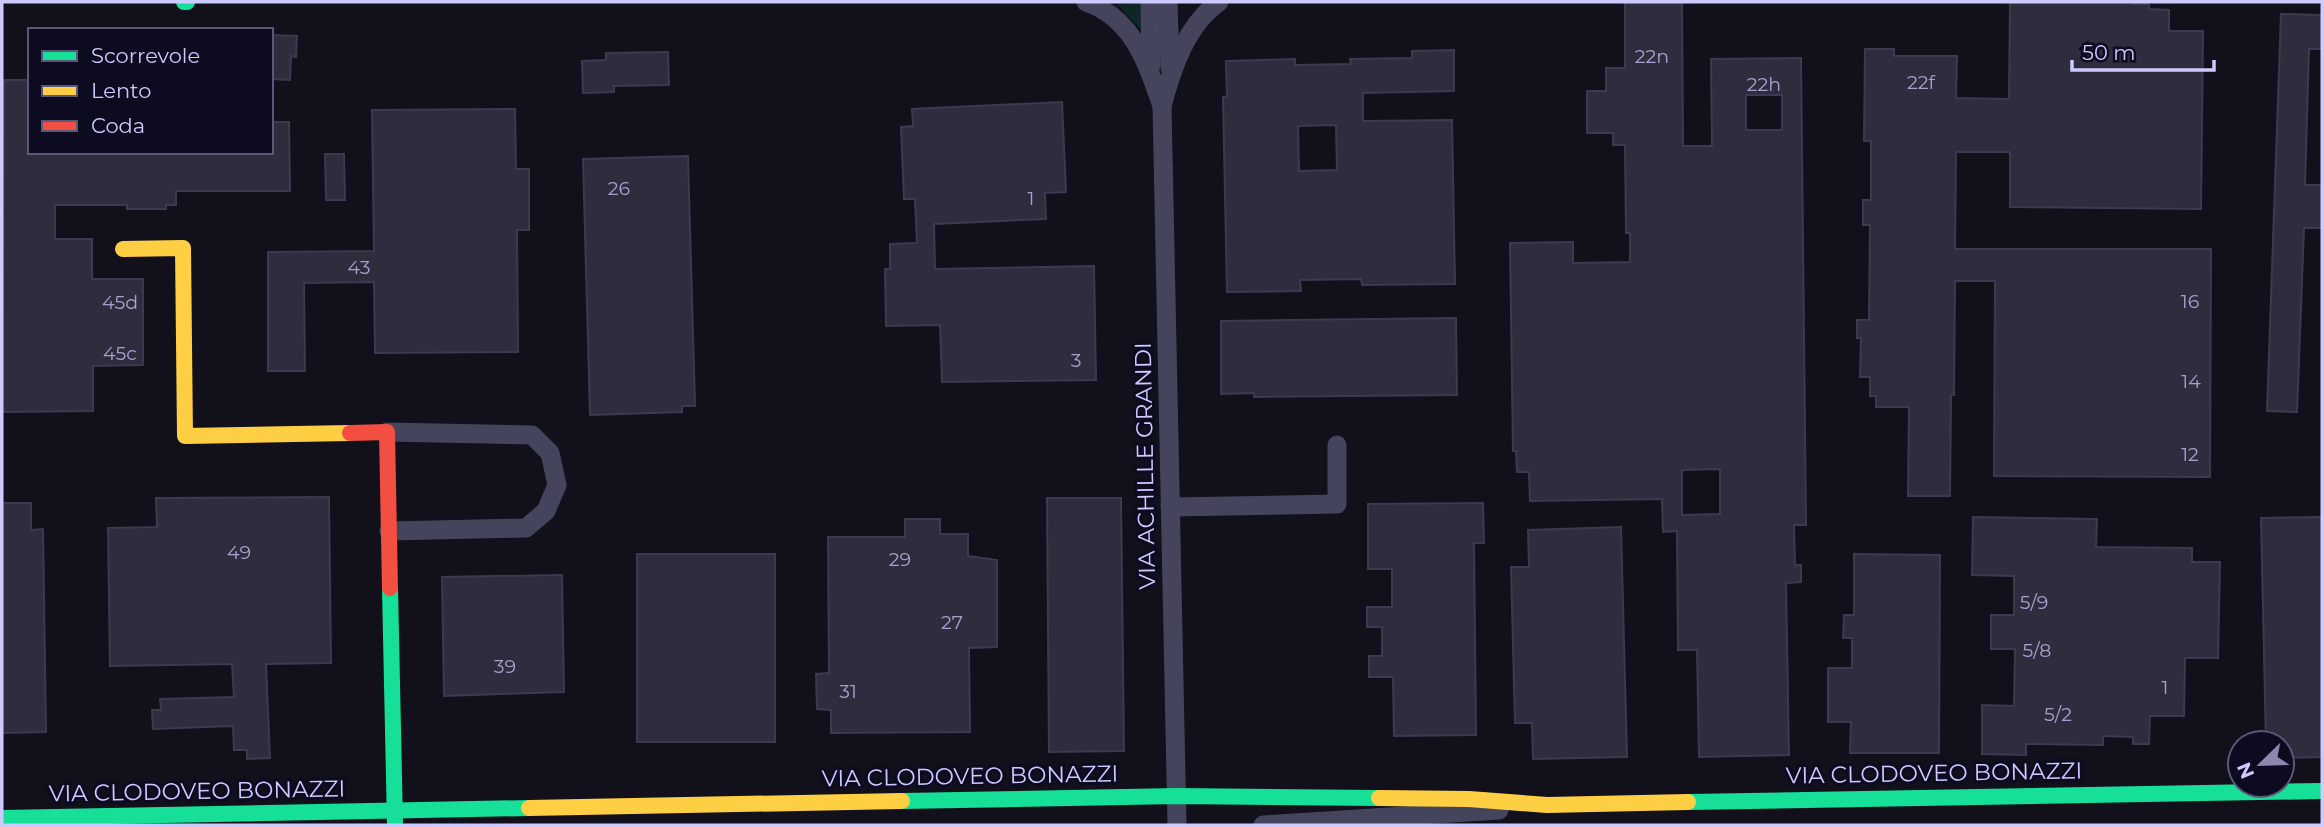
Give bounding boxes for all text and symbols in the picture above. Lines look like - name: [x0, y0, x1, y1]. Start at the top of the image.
- legend: [28, 28, 273, 154]
- scale bar: [2072, 28, 2214, 72]
- text: 50 m: [2082, 40, 2136, 65]
- text: Scorrevole: [91, 43, 200, 68]
- house number: 22n: [1635, 45, 1669, 68]
- house number: 22f: [1907, 71, 1937, 94]
- house number: 22h: [1747, 73, 1781, 96]
- text: Lento: [91, 78, 151, 103]
- text: Coda: [91, 113, 145, 138]
- house number: 26: [608, 177, 630, 200]
- house number: 1: [1028, 187, 1034, 210]
- house number: 43: [348, 256, 371, 279]
- house number: 16: [2181, 290, 2199, 313]
- house number: 45d: [102, 291, 138, 314]
- house number: 45c: [103, 342, 137, 365]
- street label: VIA ACHILLE GRANDI: [1129, 342, 1161, 590]
- house number: 3: [1071, 349, 1081, 372]
- house number: 14: [2181, 370, 2201, 393]
- house number: 12: [2181, 443, 2199, 466]
- house number: 49: [227, 541, 251, 564]
- house number: 29: [889, 548, 911, 571]
- house number: 5/9: [2020, 591, 2048, 614]
- house number: 27: [941, 611, 963, 634]
- house number: 5/8: [2023, 639, 2051, 662]
- house number: 39: [494, 655, 516, 678]
- house number: 1: [2162, 676, 2168, 699]
- house number: 31: [839, 680, 857, 703]
- house number: 5/2: [2044, 703, 2072, 726]
- north arrow: [2226, 729, 2296, 799]
- street label: VIA CLODOVEO BONAZZI: [1785, 756, 2083, 790]
- street label: VIA CLODOVEO BONAZZI: [821, 759, 1119, 793]
- text: N: [2232, 759, 2259, 782]
- street label: VIA CLODOVEO BONAZZI: [48, 774, 346, 808]

